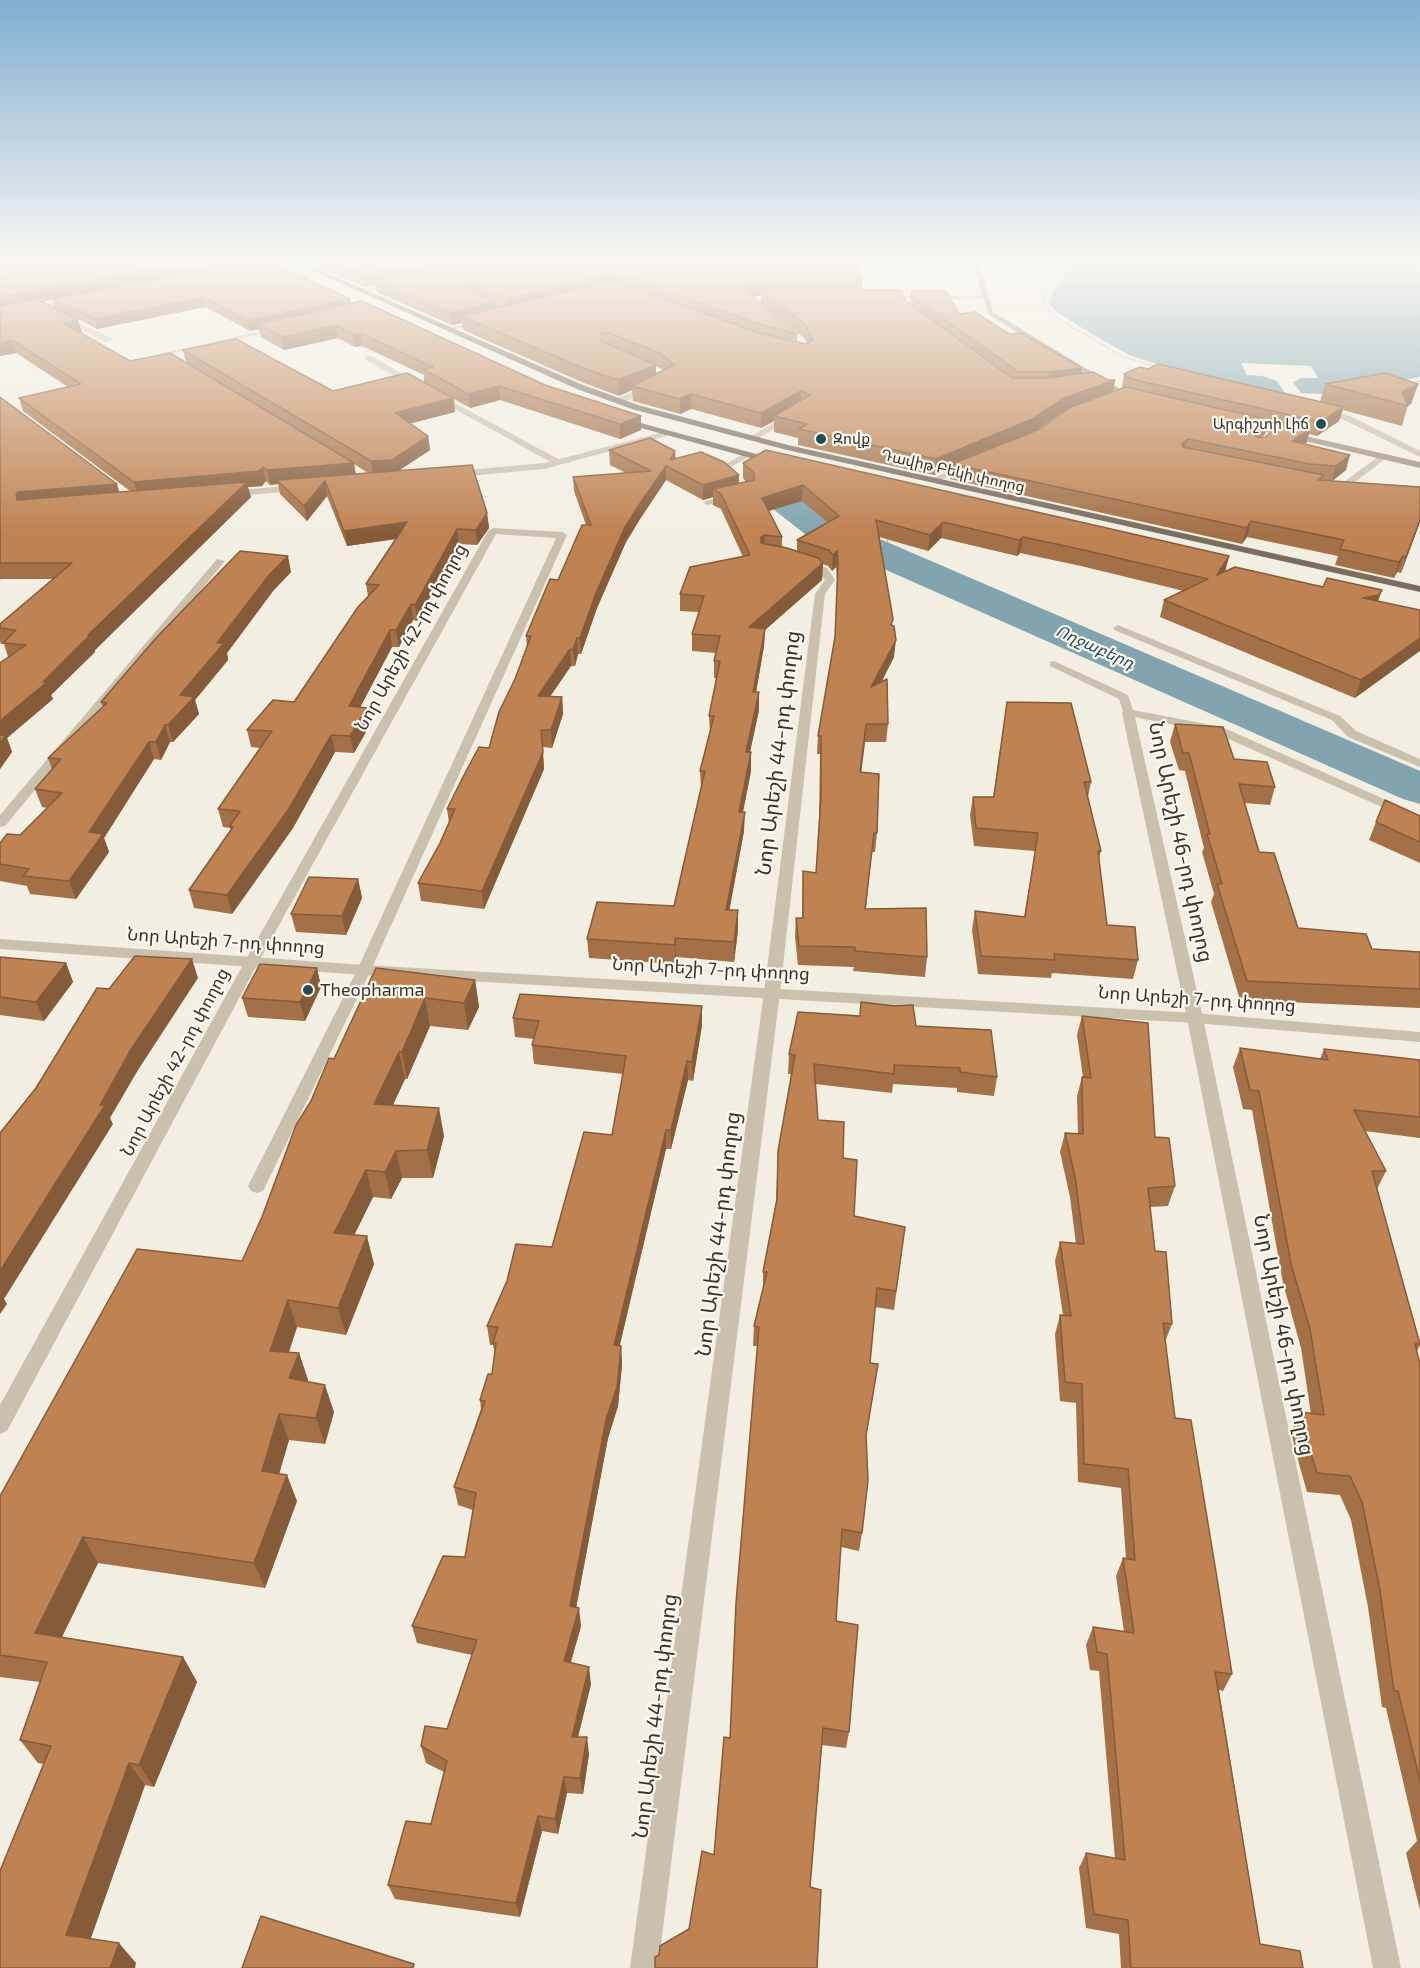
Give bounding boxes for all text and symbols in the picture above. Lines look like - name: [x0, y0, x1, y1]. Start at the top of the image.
- place label: Արգիշտի Լիճ: [1213, 415, 1309, 433]
- marker: Արգիշտի Լիճ: [1314, 417, 1328, 431]
- place label: Զովք: [833, 430, 870, 448]
- marker: Զովք: [814, 432, 828, 446]
- street label: Դավիթ Բեկի փողոց: [879, 446, 1027, 496]
- street label: Նոր Արեշի 42-րդ փողոց: [351, 540, 471, 734]
- water label: Ողջաբերդ: [1053, 621, 1137, 673]
- street label: Նոր Արեշի 44-րդ փողոց: [750, 629, 806, 877]
- street label: Նոր Արեշի 46-րդ փողոց: [1143, 719, 1219, 965]
- street label: Նոր Արեշի 7-րդ փողոց: [126, 923, 326, 959]
- street label: Նոր Արեշի 7-րդ փողոց: [612, 953, 810, 985]
- street label: Նոր Արեշի 42-րդ փողոց: [116, 964, 234, 1160]
- place label: Theopharma: [320, 979, 424, 1001]
- street label: Նոր Արեշի 7-րդ փողոց: [1097, 981, 1297, 1017]
- marker: Theopharma: [301, 983, 315, 997]
- street label: Նոր Արեշի 44-րդ փողոց: [690, 1110, 746, 1358]
- street label: Նոր Արեշի 46-րդ փողոց: [1248, 1212, 1320, 1458]
- street label: Նոր Արեշի 44-րդ փողոց: [627, 1592, 683, 1840]

